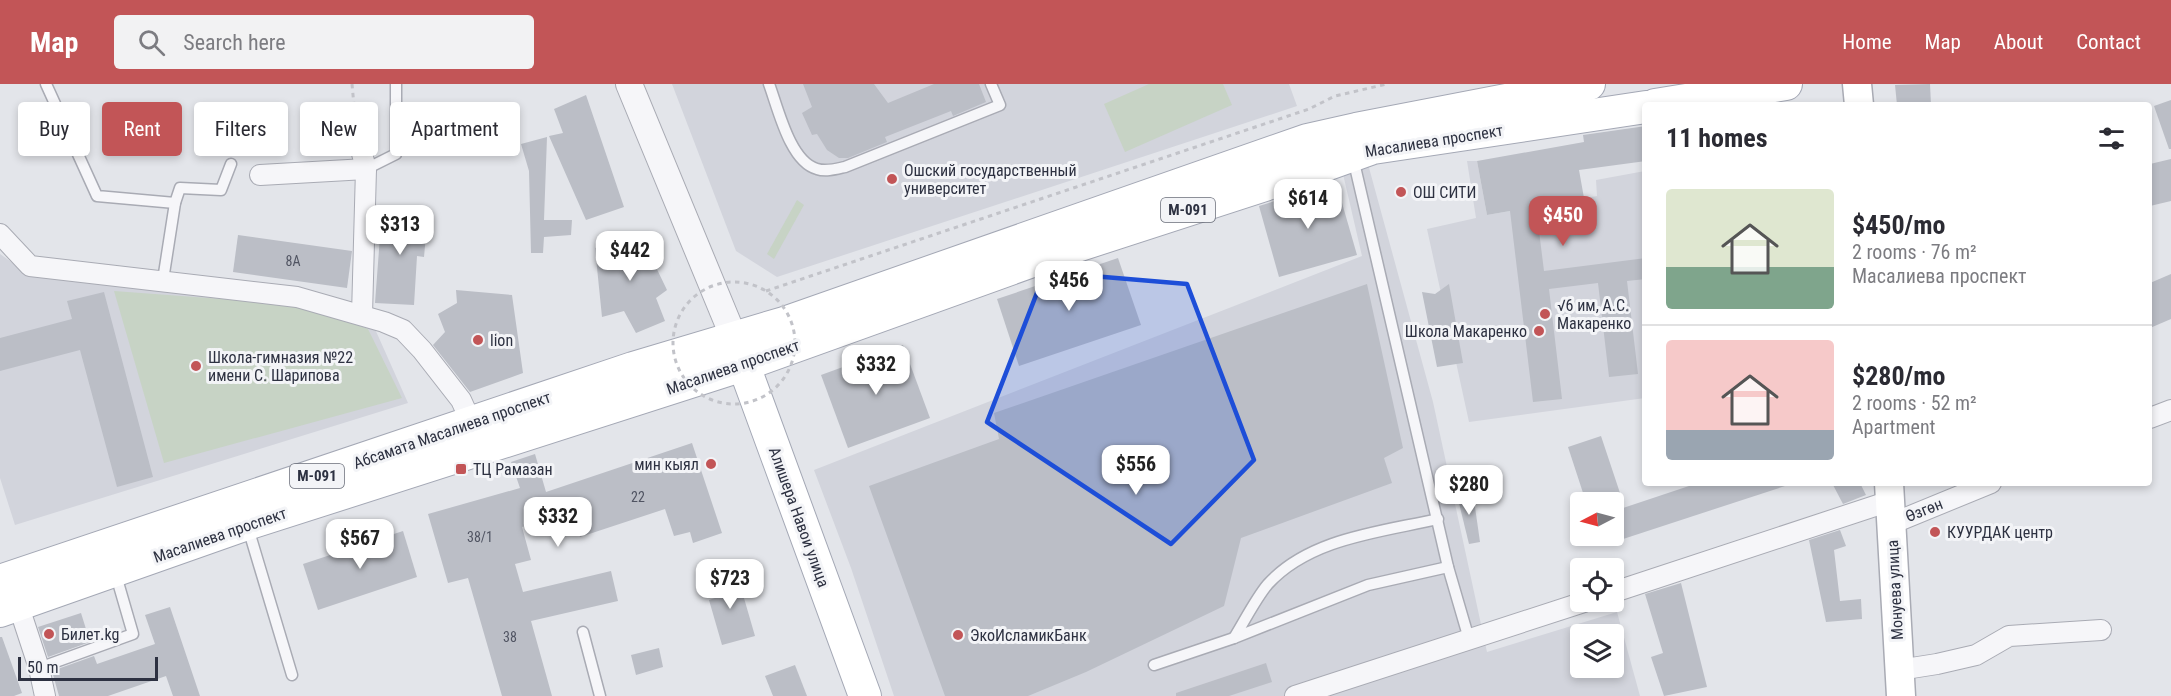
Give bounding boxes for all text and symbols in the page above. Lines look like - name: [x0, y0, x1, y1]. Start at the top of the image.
- search box: [114, 15, 534, 69]
- text: Map: [30, 26, 78, 59]
- icon: search: [135, 26, 168, 59]
- text: Search here: [183, 30, 286, 55]
- text: Home: [1842, 30, 1892, 54]
- text: Map: [1925, 30, 1961, 54]
- text: About: [1994, 30, 2043, 54]
- text: Contact: [2076, 30, 2141, 54]
- chip: Buy: [18, 102, 90, 156]
- chip: Rent: [102, 102, 182, 156]
- chip: Filters: [194, 102, 288, 156]
- chip: New: [300, 102, 378, 156]
- chip: Apartment: [390, 102, 520, 156]
- street label: Масалиева проспект: [1364, 121, 1505, 161]
- icon: filters: [2095, 122, 2128, 155]
- text: 11 homes: [1666, 123, 1768, 153]
- place label: Ошский государственный университет: [904, 161, 1077, 198]
- marker: Ошский государственный университет: [885, 172, 899, 186]
- pin: $614: [1272, 179, 1344, 230]
- place label: ОШ СИТИ: [1413, 183, 1476, 202]
- marker: ОШ СИТИ: [1394, 185, 1408, 199]
- text: $614: [1288, 186, 1328, 210]
- pin: $450: [1527, 196, 1599, 247]
- road number: М-091: [1161, 198, 1215, 222]
- text: $450: [1543, 203, 1583, 227]
- pin: $313: [364, 205, 436, 256]
- text: $450/mo: [1852, 210, 1945, 240]
- text: $313: [380, 212, 420, 236]
- icon: home: [1714, 213, 1786, 285]
- pin: $442: [594, 231, 666, 282]
- text: $442: [610, 238, 650, 262]
- text: 2 rooms · 76 m²: [1852, 240, 1977, 264]
- house number: 8А: [286, 253, 300, 269]
- pin: $456: [1033, 261, 1105, 312]
- text: Масалиева проспект: [1852, 264, 2027, 288]
- text: $456: [1049, 268, 1089, 292]
- place label: √6 им, А.С. Макаренко: [1557, 296, 1631, 333]
- marker: √6 им, А.С. Макаренко: [1538, 307, 1552, 321]
- place label: Школа Макаренко: [1405, 322, 1527, 341]
- marker: Школа Макаренко: [1532, 324, 1546, 338]
- place label: lion: [490, 331, 513, 350]
- marker: lion: [471, 333, 485, 347]
- street label: Масалиева проспект: [664, 335, 802, 399]
- pin: $332: [840, 345, 912, 396]
- place label: Школа-гимназия №22 имени С. Шарипова: [208, 348, 353, 385]
- text: $332: [856, 352, 896, 376]
- marker: Школа-гимназия №22 имени С. Шарипова: [189, 359, 203, 373]
- text: $280/mo: [1852, 361, 1945, 391]
- icon: home: [1714, 364, 1786, 436]
- street label: Абсамата Масалиева проспект: [351, 387, 553, 473]
- text: 2 rooms · 52 m²: [1852, 391, 1977, 415]
- text: Apartment: [1852, 415, 1936, 439]
- street label: Алишера Навои улица: [765, 444, 833, 590]
- pin: $556: [1100, 445, 1172, 496]
- text: $556: [1116, 452, 1156, 476]
- place label: мин кыял: [634, 455, 699, 474]
- marker: мин кыял: [704, 457, 718, 471]
- place label: ТЦ Рамазан: [473, 460, 553, 479]
- marker: ТЦ Рамазан: [454, 462, 468, 476]
- road number: М-091: [290, 464, 344, 488]
- pin: $280: [1433, 465, 1505, 516]
- text: $280: [1449, 472, 1489, 496]
- house number: 22: [631, 489, 645, 505]
- north arrow: [1570, 492, 1624, 546]
- map controls: [1570, 492, 1624, 678]
- street label: Өзгөн: [1903, 494, 1945, 526]
- pin: $332: [522, 497, 594, 548]
- street label: Масалиева проспект: [151, 503, 289, 567]
- text: $332: [538, 504, 578, 528]
- pin: $567: [324, 519, 396, 570]
- place label: КУУРДАК центр: [1947, 523, 2053, 542]
- marker: КУУРДАК центр: [1928, 525, 1942, 539]
- text: $567: [340, 526, 380, 550]
- house number: 38/1: [467, 529, 493, 545]
- street label: Монуева улица: [1883, 539, 1907, 641]
- button: locate: [1570, 558, 1624, 612]
- pin: $723: [694, 559, 766, 610]
- text: $723: [710, 566, 750, 590]
- button: layers: [1570, 624, 1624, 678]
- place label: Билет.kg: [61, 625, 120, 644]
- place label: ЭкоИсламикБанк: [970, 626, 1087, 645]
- marker: Билет.kg: [42, 627, 56, 641]
- marker: ЭкоИсламикБанк: [951, 628, 965, 642]
- house number: 38: [503, 629, 517, 645]
- scale bar: [18, 654, 158, 682]
- text: 50 m: [27, 658, 59, 677]

